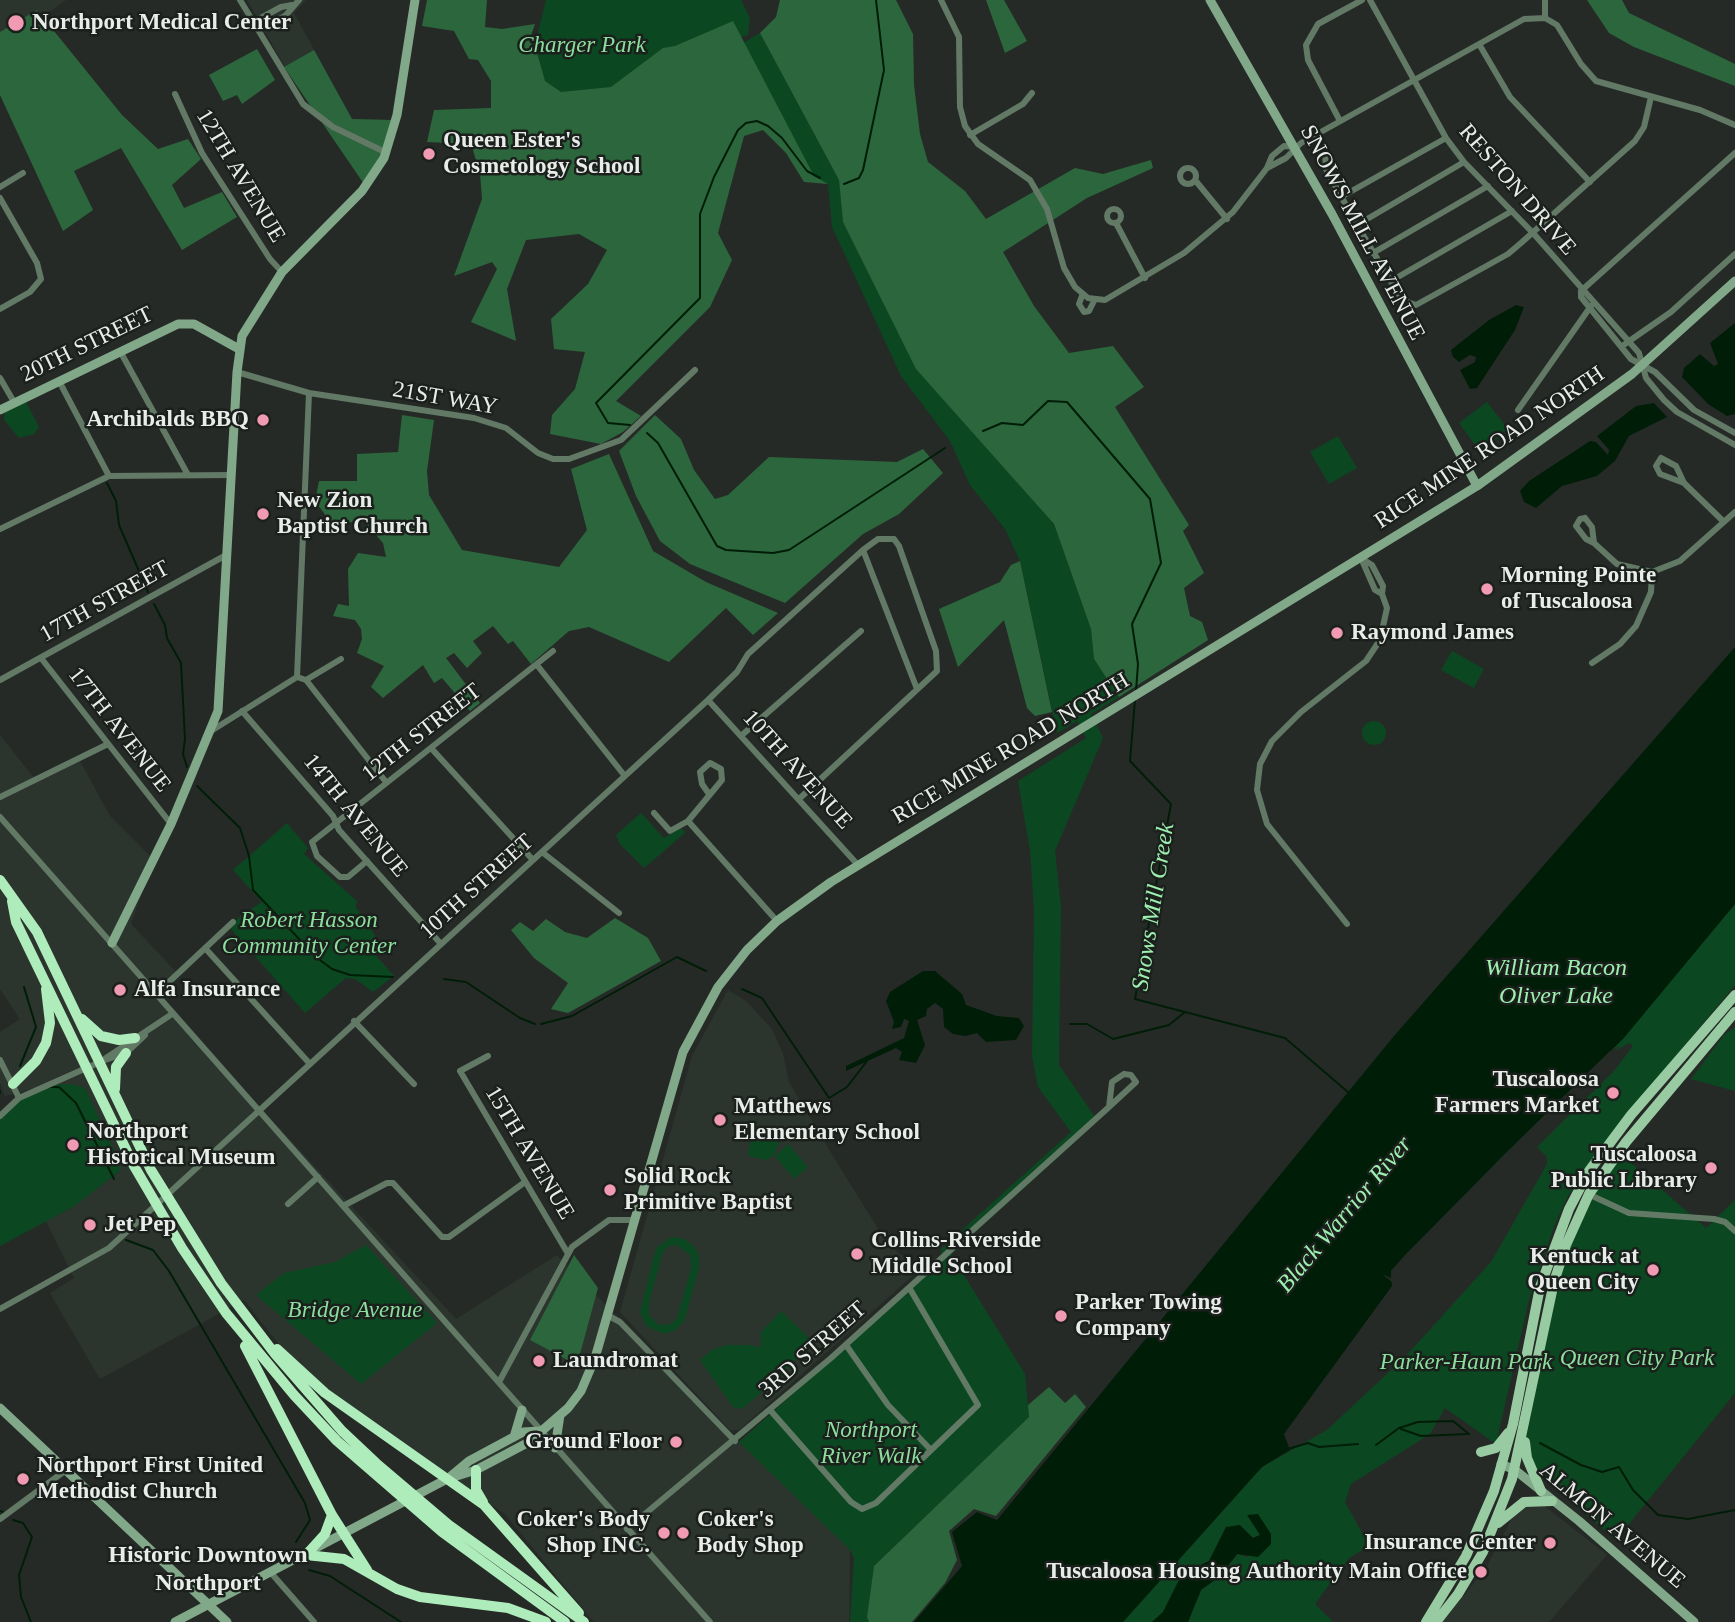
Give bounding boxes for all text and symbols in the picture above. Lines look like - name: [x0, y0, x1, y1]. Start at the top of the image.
- place label: Northport Medical Center: [32, 9, 291, 37]
- marker: Northport Medical Center: [6, 13, 26, 33]
- park label: Charger Park: [518, 32, 646, 60]
- street label: 12TH AVENUE: [189, 104, 291, 248]
- street label: RESTON DRIVE: [1452, 119, 1582, 261]
- street label: SNOWS MILL AVENUE: [1294, 121, 1430, 345]
- place label: Queen Ester's Cosmetology School: [443, 127, 640, 181]
- marker: Queen Ester's Cosmetology School: [421, 146, 437, 162]
- street label: 20TH STREET: [16, 301, 158, 389]
- street label: RICE MINE ROAD NORTH: [1370, 361, 1610, 535]
- street label: 21ST WAY: [390, 376, 500, 422]
- place label: Archibalds BBQ: [86, 406, 249, 434]
- marker: Archibalds BBQ: [255, 412, 271, 428]
- place label: New Zion Baptist Church: [277, 487, 428, 541]
- marker: New Zion Baptist Church: [255, 506, 271, 522]
- street label: 17TH STREET: [35, 555, 175, 649]
- place label: Morning Pointe of Tuscaloosa: [1501, 562, 1656, 616]
- marker: Morning Pointe of Tuscaloosa: [1479, 581, 1495, 597]
- place label: Raymond James: [1351, 619, 1514, 647]
- marker: Raymond James: [1329, 625, 1345, 641]
- street label: 17TH AVENUE: [62, 662, 176, 798]
- street label: RICE MINE ROAD NORTH: [888, 667, 1134, 831]
- street label: 12TH STREET: [357, 678, 487, 788]
- street label: 10TH AVENUE: [736, 705, 858, 835]
- street label: 14TH AVENUE: [297, 749, 413, 883]
- water label: Snows Mill Creek: [1126, 821, 1182, 993]
- street label: 10TH STREET: [414, 829, 540, 945]
- park label: Robert Hasson Community Center: [222, 907, 396, 961]
- water label: William Bacon Oliver Lake: [1485, 955, 1627, 1011]
- place label: Alfa Insurance: [134, 976, 280, 1004]
- marker: Alfa Insurance: [112, 982, 128, 998]
- place label: Tuscaloosa Farmers Market: [1435, 1066, 1599, 1120]
- street label: 15TH AVENUE: [478, 1081, 580, 1225]
- marker: Tuscaloosa Farmers Market: [1605, 1085, 1621, 1101]
- place label: Matthews Elementary School: [734, 1093, 920, 1147]
- marker: Matthews Elementary School: [712, 1112, 728, 1128]
- place label: Northport Historical Museum: [87, 1118, 275, 1172]
- water label: Black Warrior River: [1271, 1131, 1419, 1299]
- marker: Northport Historical Museum: [65, 1137, 81, 1153]
- place label: Tuscaloosa Public Library: [1551, 1141, 1697, 1195]
- marker: Tuscaloosa Public Library: [1703, 1160, 1719, 1176]
- place label: Solid Rock Primitive Baptist: [624, 1163, 792, 1217]
- marker: Solid Rock Primitive Baptist: [602, 1182, 618, 1198]
- place label: Jet Pep: [104, 1211, 176, 1239]
- marker: Jet Pep: [82, 1217, 98, 1233]
- place label: Collins-Riverside Middle School: [871, 1227, 1041, 1281]
- place label: Kentuck at Queen City: [1527, 1243, 1639, 1297]
- marker: Collins-Riverside Middle School: [849, 1246, 865, 1262]
- marker: Kentuck at Queen City: [1645, 1262, 1661, 1278]
- place label: Parker Towing Company: [1075, 1289, 1222, 1343]
- street label: 3RD STREET: [754, 1296, 872, 1404]
- park label: Bridge Avenue: [288, 1297, 422, 1325]
- marker: Parker Towing Company: [1053, 1308, 1069, 1324]
- park label: Queen City Park: [1560, 1345, 1714, 1373]
- place label: Laundromat: [553, 1347, 678, 1375]
- park label: Parker-Haun Park: [1380, 1349, 1552, 1377]
- marker: Laundromat: [531, 1353, 547, 1369]
- park label: Northport River Walk: [821, 1417, 921, 1471]
- place label: Ground Floor: [525, 1428, 662, 1456]
- marker: Ground Floor: [668, 1434, 684, 1450]
- place label: Northport First United Methodist Church: [37, 1452, 263, 1506]
- street label: ALMON AVENUE: [1534, 1457, 1690, 1595]
- marker: Northport First United Methodist Church: [15, 1471, 31, 1487]
- place label: Coker's Body Shop INC.: [516, 1506, 650, 1560]
- place label: Coker's Body Shop: [697, 1506, 804, 1560]
- marker: Coker's Body Shop INC.: [656, 1525, 672, 1541]
- marker: Coker's Body Shop: [675, 1525, 691, 1541]
- place label: Insurance Center: [1364, 1529, 1536, 1557]
- marker: Insurance Center: [1542, 1535, 1558, 1551]
- district label: Historic Downtown Northport: [108, 1542, 308, 1598]
- place label: Tuscaloosa Housing Authority Main Office: [1046, 1558, 1467, 1586]
- marker: Tuscaloosa Housing Authority Main Office: [1473, 1564, 1489, 1580]

